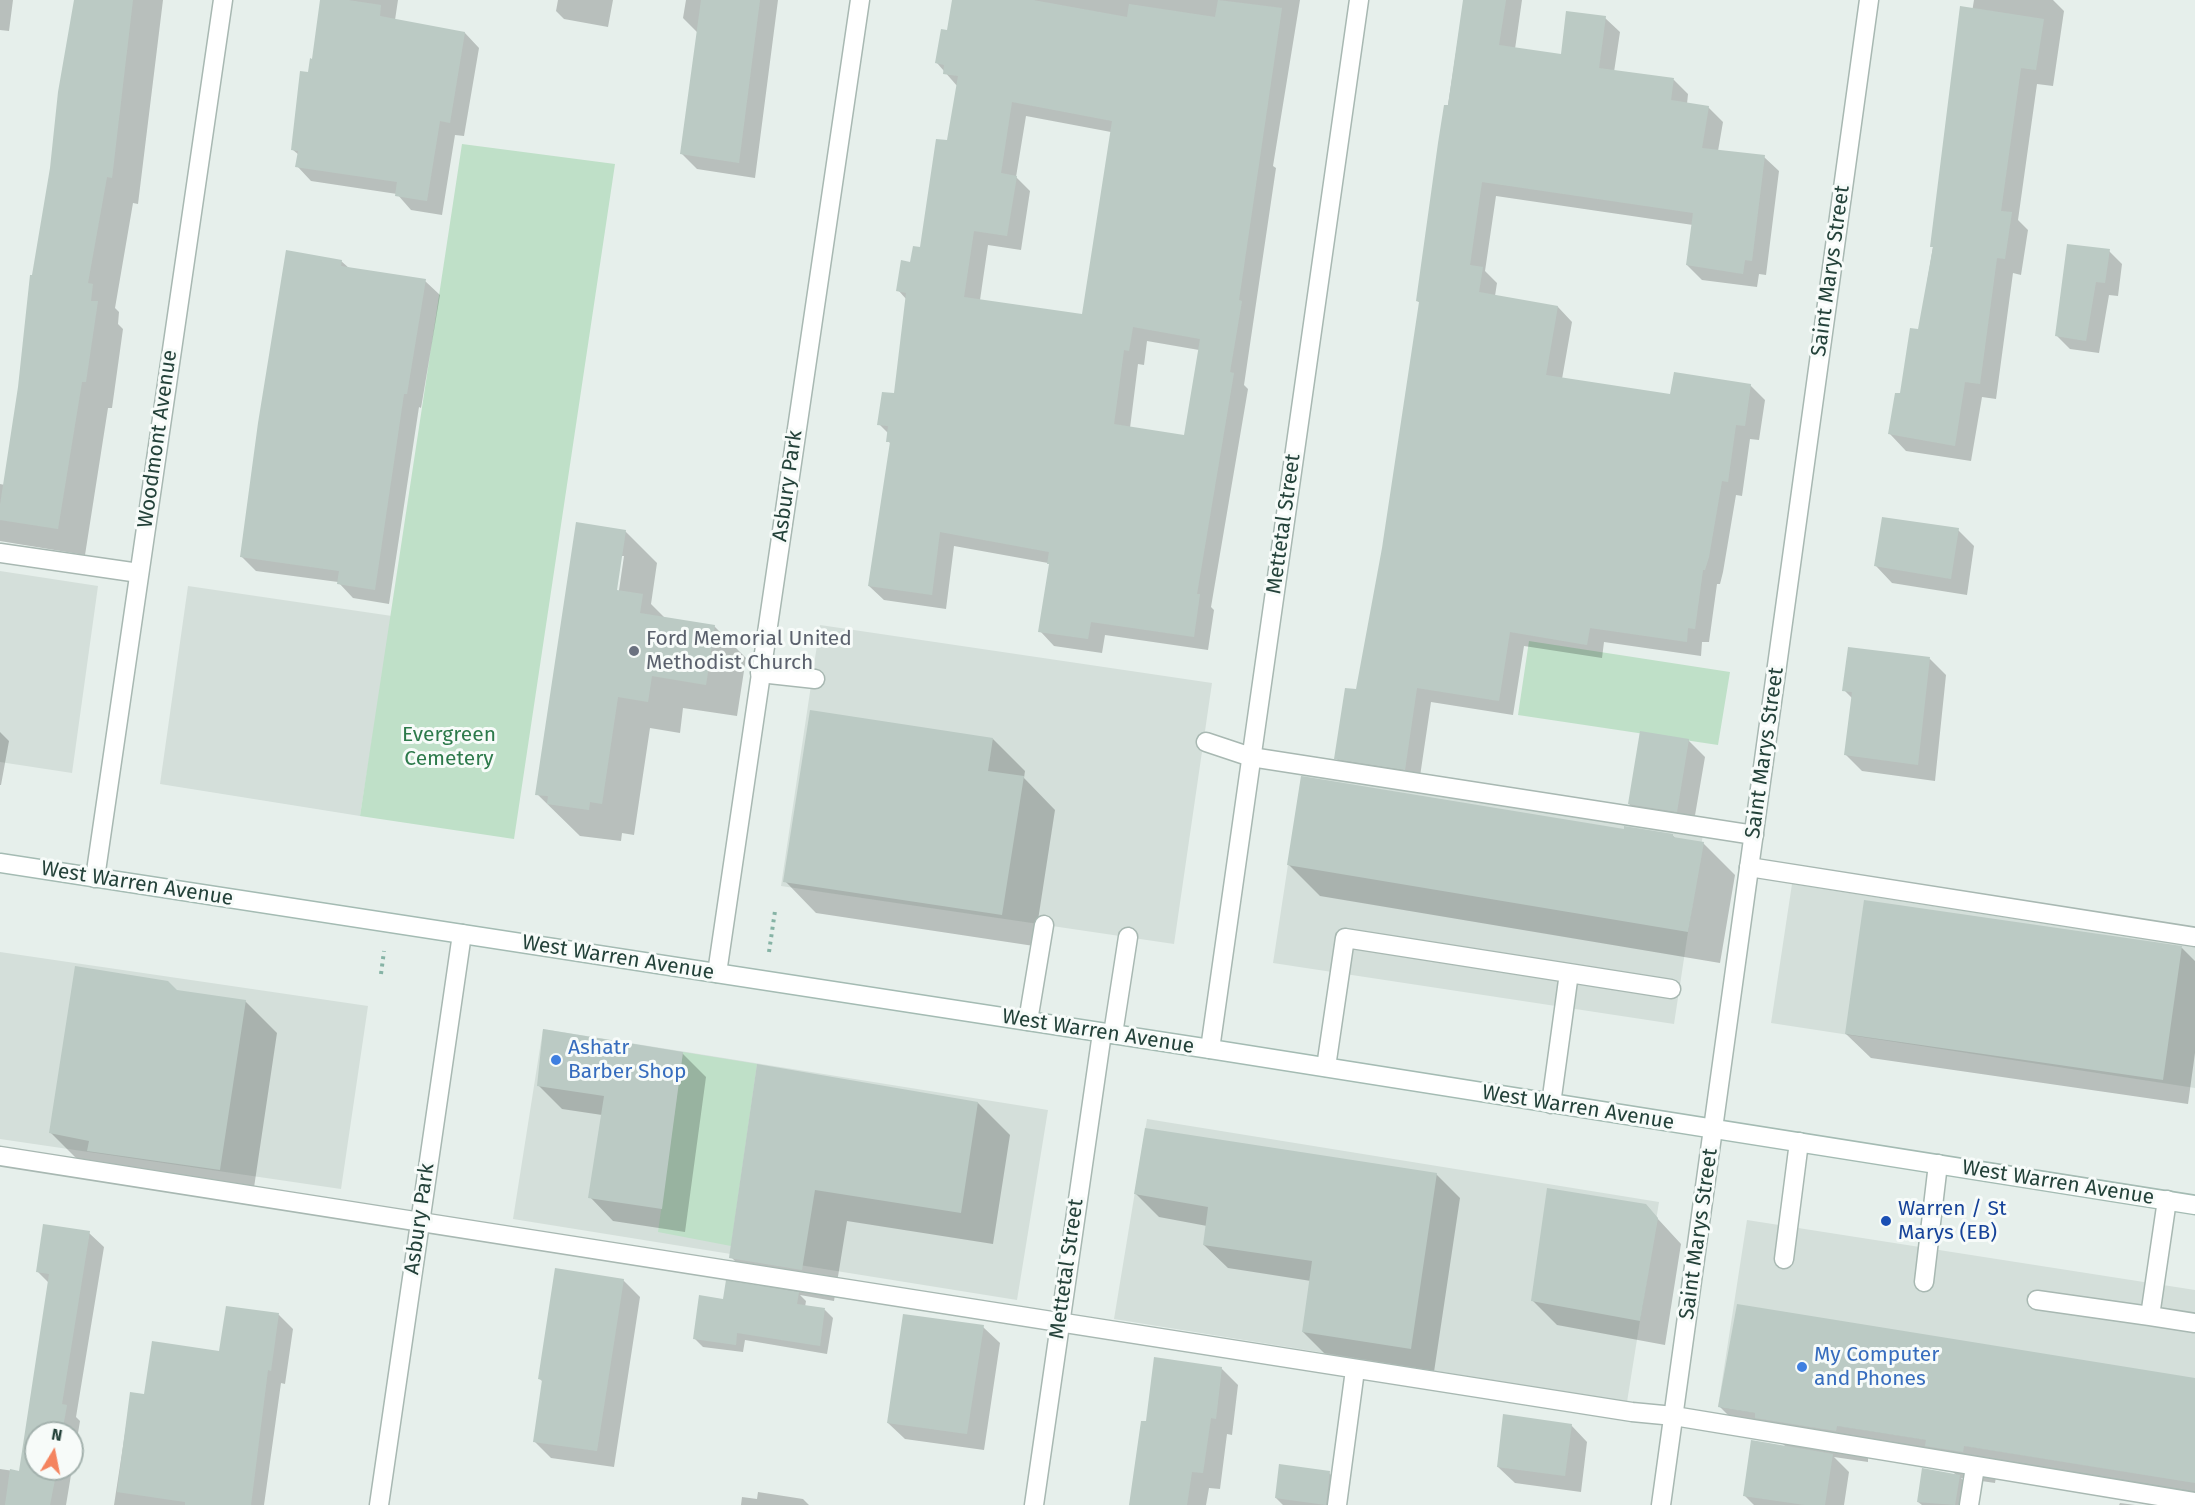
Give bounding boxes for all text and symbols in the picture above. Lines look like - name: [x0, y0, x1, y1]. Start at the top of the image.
- street label: Saint Marys Street: [1807, 184, 1855, 358]
- street label: Woodmont Avenue: [133, 348, 183, 530]
- street label: Asbury Park: [768, 429, 808, 543]
- street label: Mettetal Street: [1262, 452, 1306, 596]
- place label: Ford Memorial United Methodist Church: [646, 626, 852, 676]
- marker: Ford Memorial United Methodist Church: [627, 644, 641, 658]
- street label: Saint Marys Street: [1741, 666, 1789, 840]
- park label: Evergreen Cemetery: [402, 722, 496, 772]
- street label: West Warren Avenue: [39, 856, 235, 912]
- street label: West Warren Avenue: [520, 930, 716, 986]
- street label: West Warren Avenue: [1000, 1004, 1196, 1060]
- place label: Ashatr Barber Shop: [568, 1035, 686, 1085]
- marker: Ashatr Barber Shop: [549, 1053, 563, 1067]
- street label: West Warren Avenue: [1480, 1080, 1676, 1136]
- street label: Saint Marys Street: [1675, 1147, 1723, 1321]
- street label: West Warren Avenue: [1960, 1155, 2156, 1211]
- street label: Asbury Park: [400, 1162, 440, 1276]
- place label: Warren / St Marys (EB): [1898, 1196, 2007, 1246]
- street label: Mettetal Street: [1045, 1197, 1089, 1341]
- marker: Warren / St Marys (EB): [1879, 1214, 1893, 1228]
- place label: My Computer and Phones: [1814, 1342, 1939, 1392]
- marker: My Computer and Phones: [1795, 1360, 1809, 1374]
- north arrow: [24, 1421, 84, 1481]
- text: N: [50, 1424, 64, 1445]

